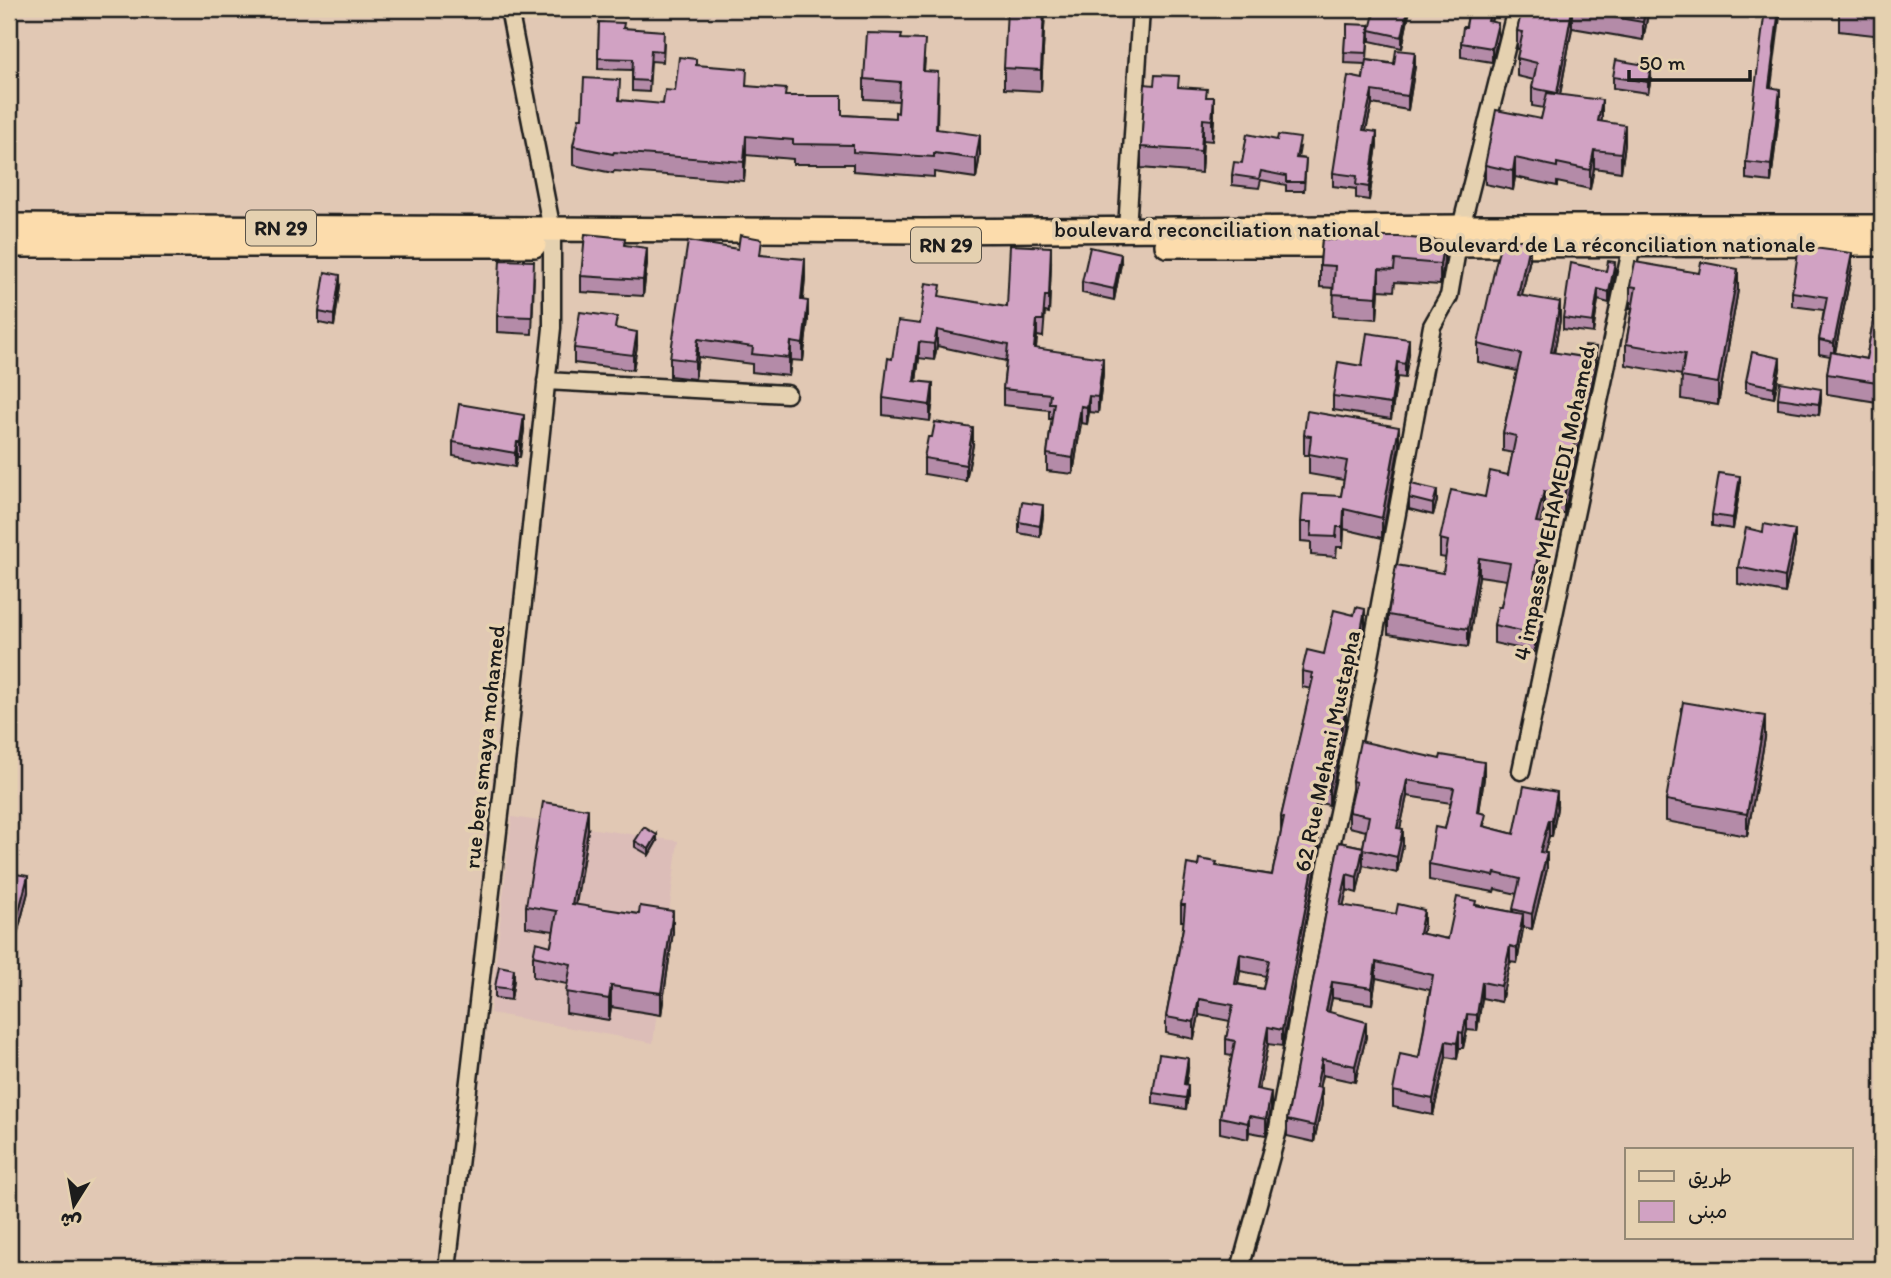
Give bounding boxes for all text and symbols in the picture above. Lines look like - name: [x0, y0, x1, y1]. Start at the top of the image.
- scale bar: [1629, 38, 1749, 82]
- text: 50 m: [1639, 50, 1686, 75]
- road number: RN 29: [246, 210, 316, 246]
- street label: boulevard reconciliation national: [1054, 215, 1380, 243]
- road number: RN 29: [911, 228, 981, 262]
- street label: Boulevard de La réconciliation nationale: [1418, 230, 1816, 258]
- street label: 4 impasse MEHAMEDI Mohamed: [1507, 343, 1601, 663]
- street label: rue ben smaya mohamed: [457, 623, 511, 870]
- street label: 62 Rue Mehani Mustapha: [1288, 628, 1366, 874]
- legend: [1625, 1148, 1853, 1240]
- text: طريق: [1688, 1164, 1732, 1189]
- north arrow: [38, 1170, 108, 1240]
- text: مبنى: [1688, 1198, 1727, 1225]
- text: ش: [58, 1208, 83, 1234]

